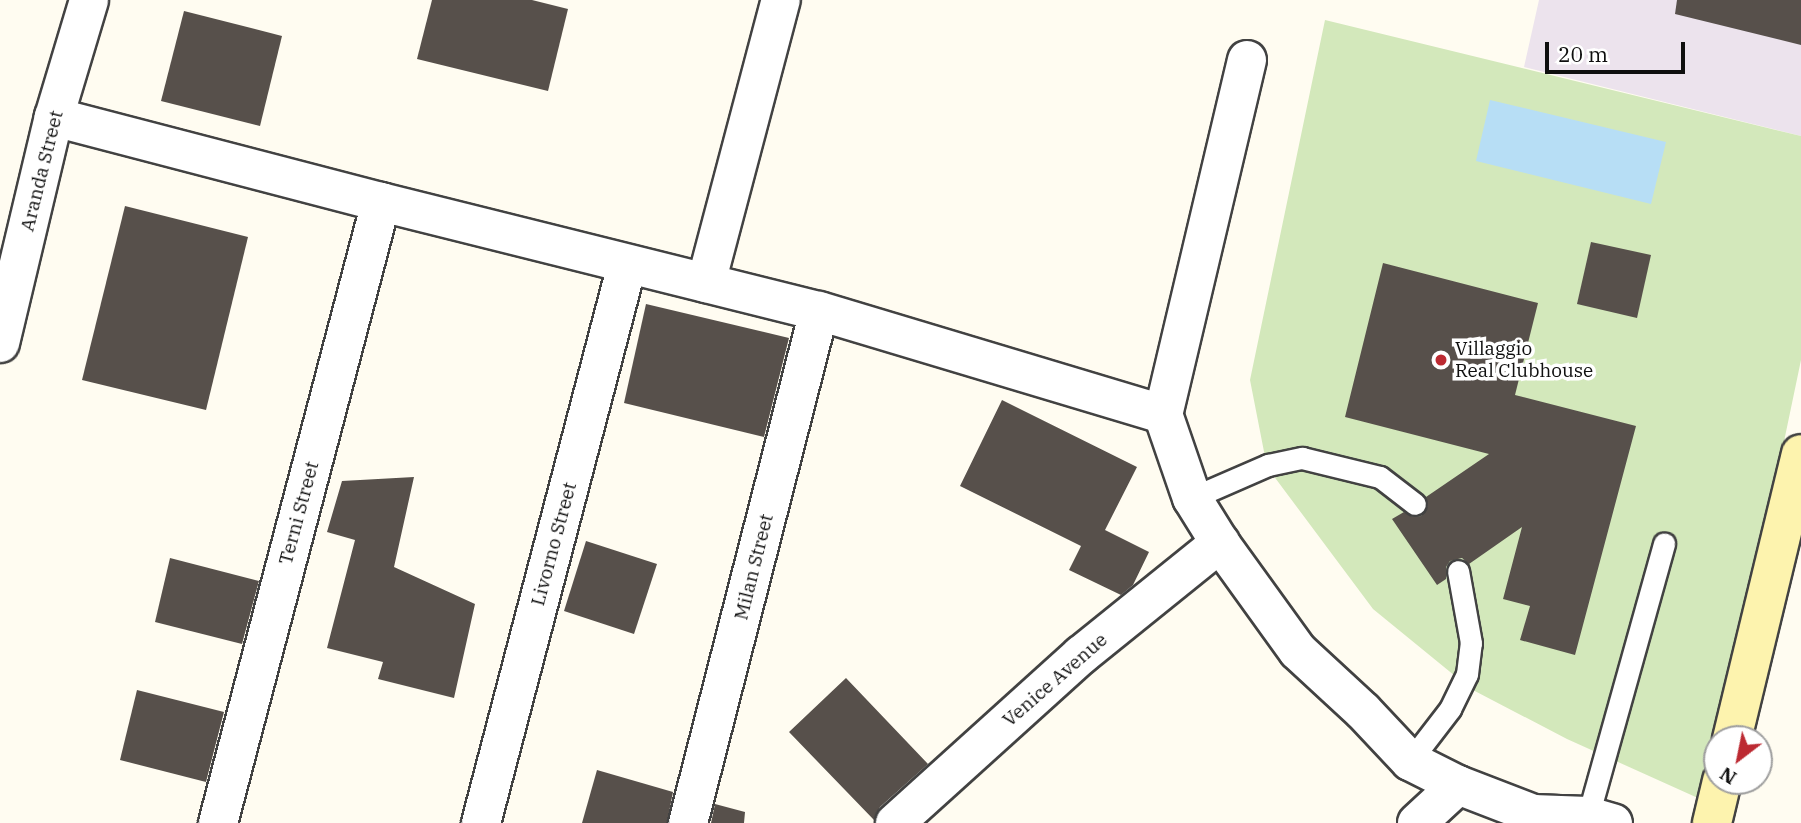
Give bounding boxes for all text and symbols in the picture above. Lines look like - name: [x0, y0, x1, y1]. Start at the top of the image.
- scale bar: [1549, 28, 1689, 72]
- text: 20 m: [1558, 40, 1608, 68]
- street label: Aranda Street: [16, 108, 68, 234]
- place label: Villaggio Real Clubhouse: [1455, 338, 1593, 382]
- marker: Villaggio Real Clubhouse: [1433, 352, 1449, 368]
- street label: Terni Street: [274, 459, 324, 567]
- street label: Livorno Street: [527, 480, 581, 608]
- street label: Milan Street: [730, 512, 778, 622]
- street label: Venice Avenue: [998, 628, 1112, 732]
- north arrow: [1703, 725, 1773, 795]
- text: N: [1715, 762, 1741, 790]

